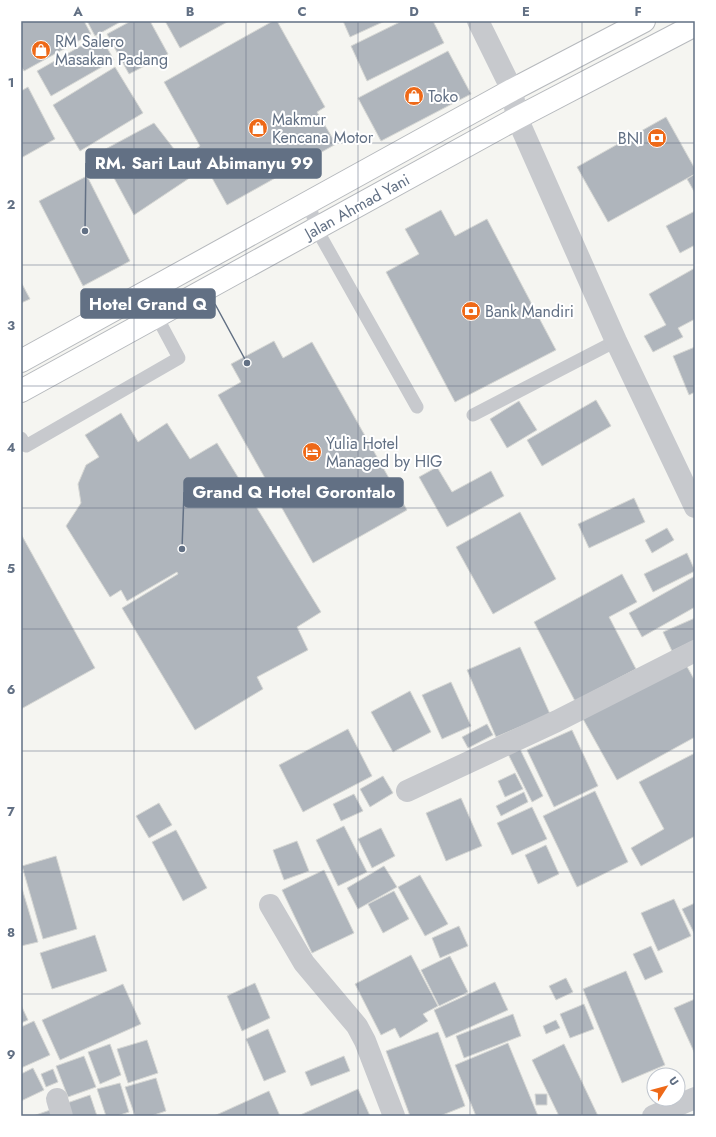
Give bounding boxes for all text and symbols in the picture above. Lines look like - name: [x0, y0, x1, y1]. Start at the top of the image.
- text: A: [72, 2, 83, 21]
- text: B: [186, 2, 195, 21]
- text: C: [297, 2, 307, 21]
- text: D: [409, 2, 419, 21]
- text: E: [522, 2, 530, 21]
- text: F: [634, 2, 642, 21]
- place label: RM Salero Masakan Padang: [55, 30, 168, 71]
- shop icon: RM Salero Masakan Padang: [30, 39, 52, 61]
- text: 1: [8, 73, 14, 92]
- shop icon: Toko: [403, 85, 425, 107]
- place label: Toko: [428, 85, 458, 108]
- place label: Makmur Kencana Motor: [272, 108, 374, 149]
- shop icon: Makmur Kencana Motor: [247, 117, 269, 139]
- place label: BNI: [618, 127, 643, 150]
- bank icon: BNI: [646, 127, 668, 149]
- callout: RM. Sari Laut Abimanyu 99: [86, 149, 321, 178]
- text: RM. Sari Laut Abimanyu 99: [95, 151, 313, 175]
- street label: Jalan Ahmad Yani: [299, 168, 414, 246]
- text: 2: [7, 195, 15, 214]
- callout: Hotel Grand Q: [81, 289, 215, 318]
- text: Hotel Grand Q: [89, 292, 207, 316]
- bank icon: Bank Mandiri: [460, 300, 482, 322]
- place label: Bank Mandiri: [485, 300, 574, 323]
- text: 3: [7, 316, 15, 335]
- place label: Yulia Hotel Managed by HIG: [326, 432, 443, 473]
- text: 4: [6, 438, 16, 457]
- hotel icon: Yulia Hotel Managed by HIG: [301, 441, 323, 463]
- callout: Grand Q Hotel Gorontalo: [184, 478, 403, 507]
- text: Grand Q Hotel Gorontalo: [193, 480, 395, 504]
- text: 5: [7, 559, 15, 578]
- text: 6: [7, 680, 16, 699]
- text: 7: [7, 802, 15, 821]
- text: 8: [7, 923, 15, 942]
- text: 9: [7, 1045, 16, 1064]
- north arrow: [646, 1067, 686, 1107]
- text: U: [665, 1073, 683, 1089]

